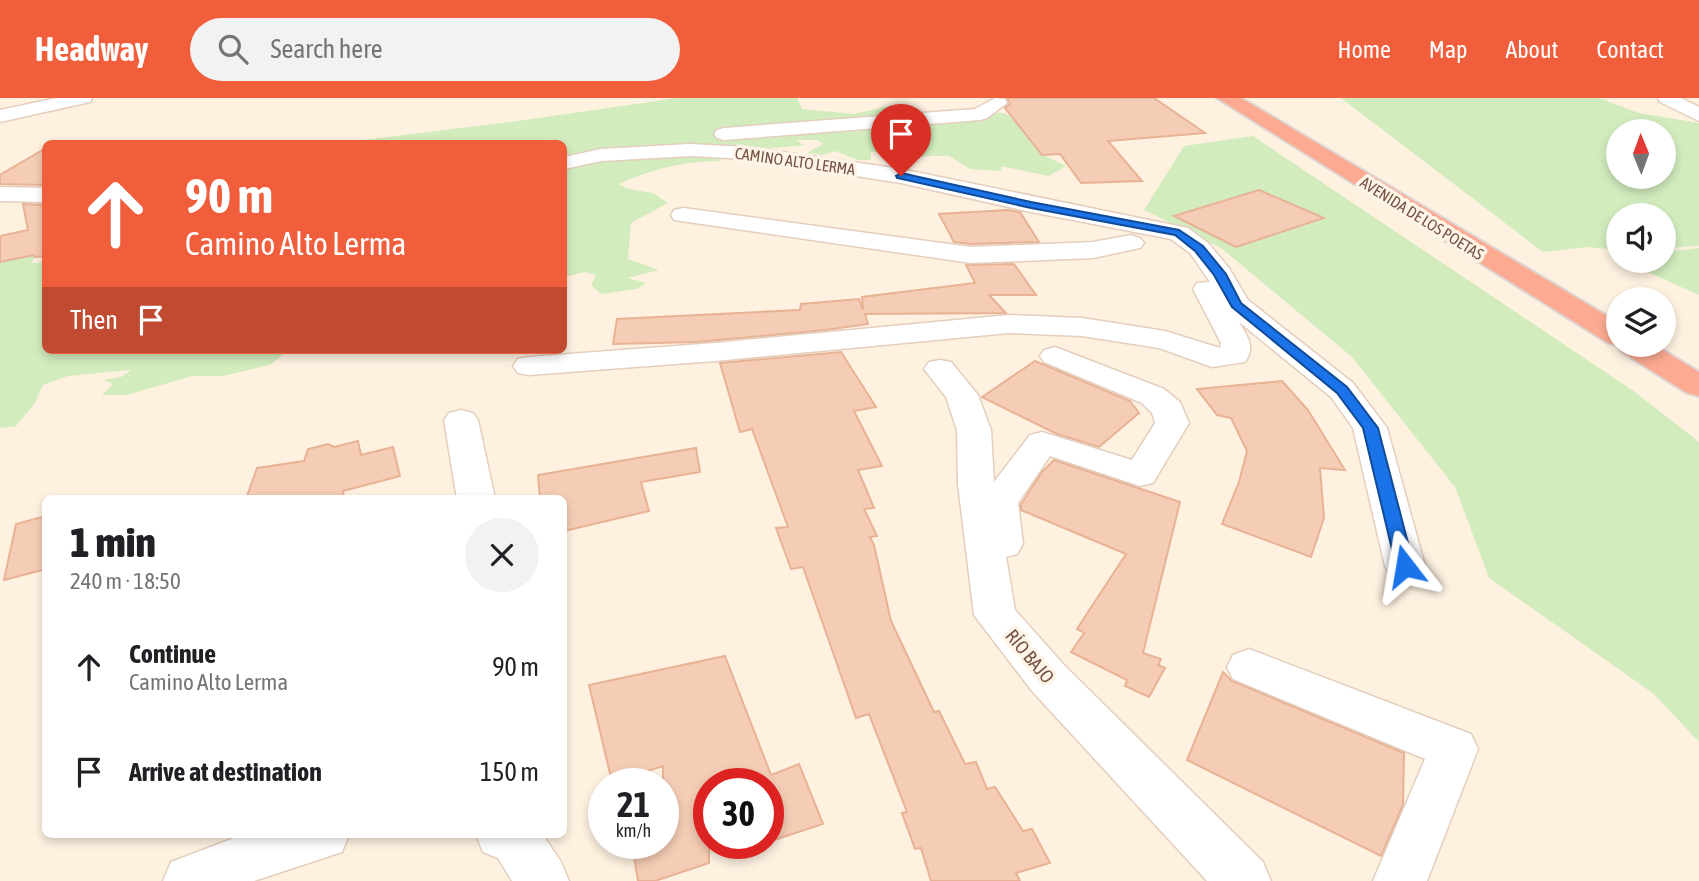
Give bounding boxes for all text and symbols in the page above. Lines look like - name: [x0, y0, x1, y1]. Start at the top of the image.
- search box: [190, 18, 680, 81]
- text: Headway: [35, 30, 148, 68]
- icon: search: [214, 30, 252, 68]
- text: Search here: [270, 34, 383, 64]
- text: Home: [1337, 36, 1391, 63]
- text: Map: [1429, 36, 1467, 63]
- text: About: [1505, 36, 1558, 63]
- text: Contact: [1596, 36, 1664, 63]
- pin: [871, 104, 931, 176]
- icon: arrive: [882, 115, 920, 153]
- north arrow: [1606, 119, 1676, 189]
- map controls: [1606, 119, 1676, 357]
- street label: CAMINO ALTO LERMA: [734, 144, 856, 178]
- text: 90 m: [185, 167, 273, 223]
- icon: ahead: [70, 168, 161, 259]
- street label: AVENIDA DE LOS POETAS: [1357, 173, 1487, 263]
- button: sound: [1606, 203, 1676, 273]
- text: Camino Alto Lerma: [185, 225, 406, 262]
- button: layers: [1606, 287, 1676, 357]
- icon: arrive: [132, 301, 170, 339]
- text: Then: [70, 305, 118, 335]
- text: 1 min: [70, 518, 156, 566]
- button: close: [465, 518, 539, 592]
- position arrow: [1368, 529, 1442, 603]
- text: 240 m · 18:50: [70, 568, 181, 594]
- street label: RÍO BAJO: [1001, 625, 1059, 687]
- text: Continue: [129, 639, 216, 669]
- icon: ahead: [70, 648, 108, 686]
- text: 90 m: [492, 652, 539, 682]
- text: Camino Alto Lerma: [129, 669, 288, 695]
- icon: arrive: [70, 753, 108, 791]
- text: Arrive at destination: [129, 757, 322, 787]
- text: 150 m: [480, 757, 539, 787]
- speed limit sign: 30: [693, 768, 784, 859]
- text: 21: [617, 784, 650, 824]
- text: km/h: [616, 820, 651, 841]

